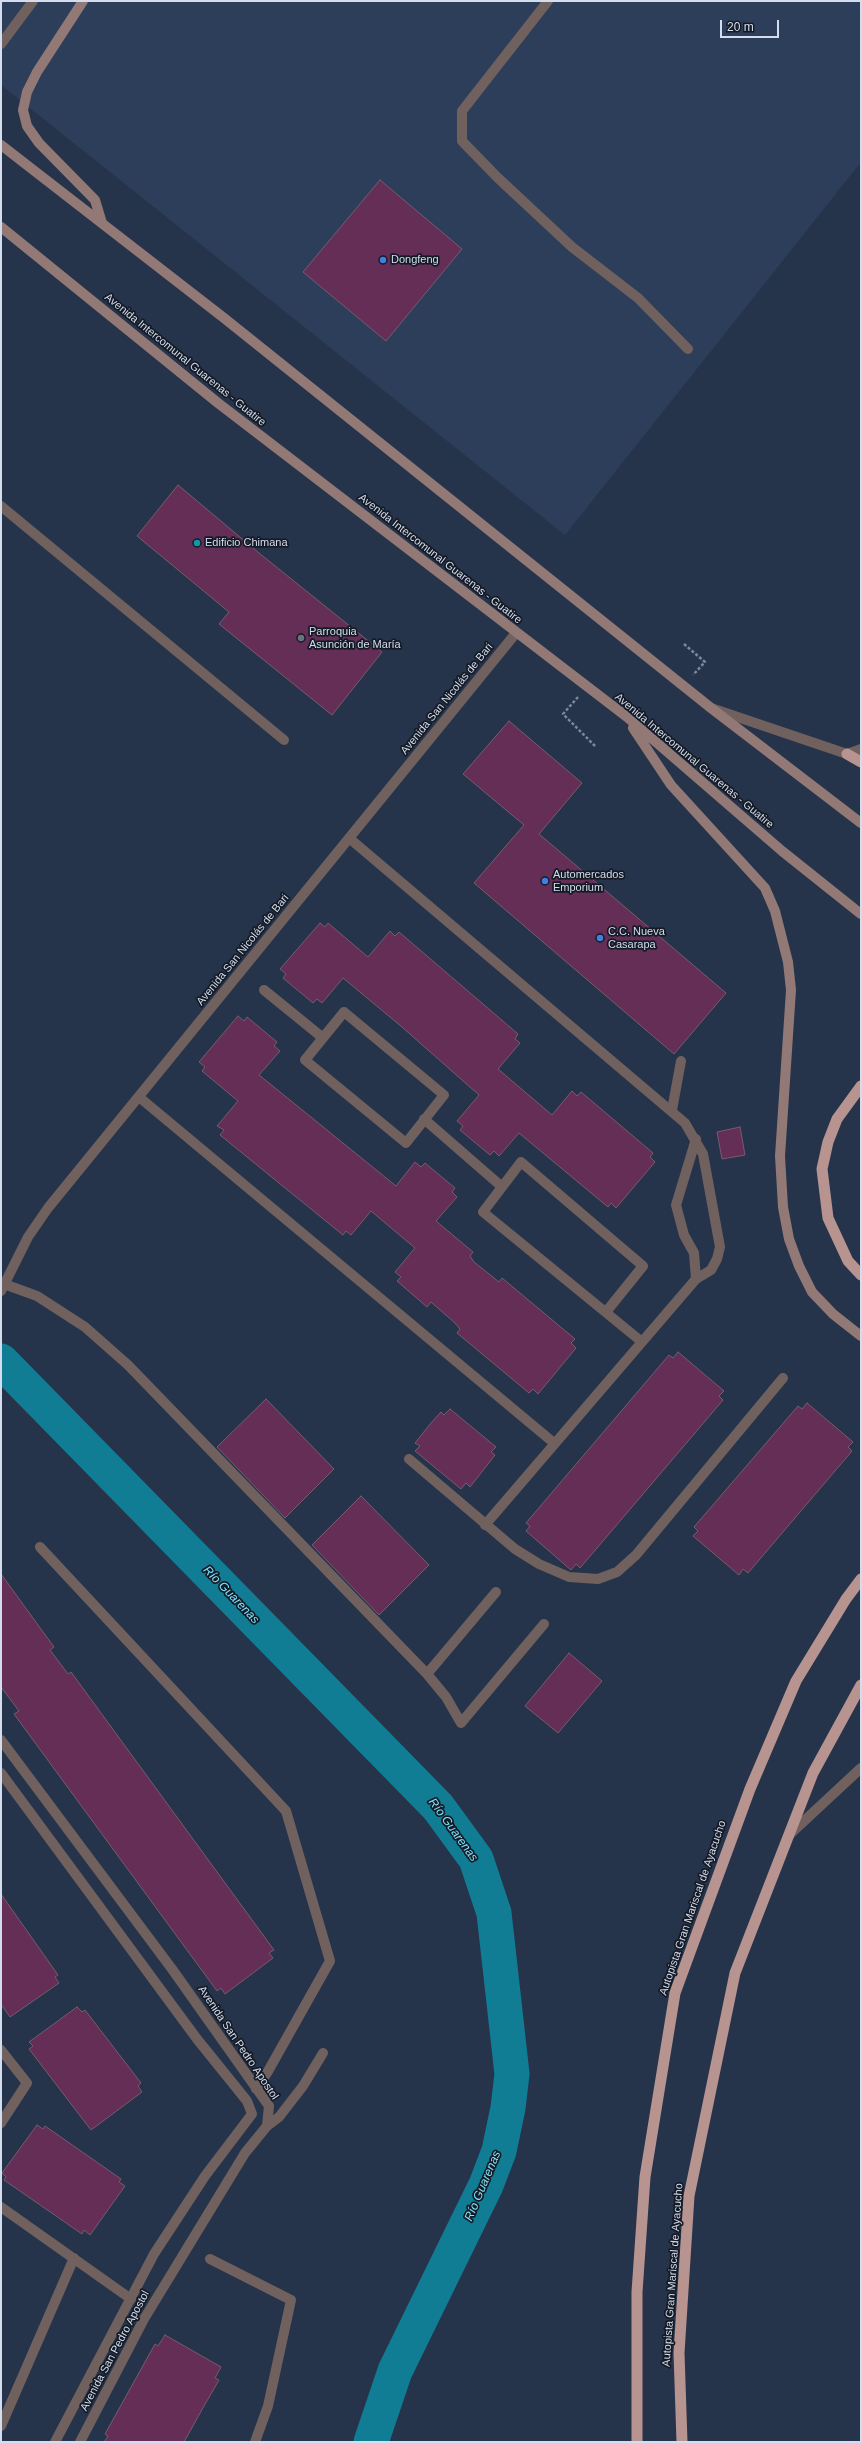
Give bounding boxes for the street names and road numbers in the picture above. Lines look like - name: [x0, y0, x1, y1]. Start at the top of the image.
- street label: Avenida Intercomunal Guarenas - Guatire: [102, 291, 268, 429]
- street label: Avenida Intercomunal Guarenas - Guatire: [356, 491, 524, 627]
- street label: Avenida San Nicolás de Bari: [398, 641, 496, 757]
- street label: Avenida Intercomunal Guarenas - Guatire: [612, 691, 776, 831]
- street label: Avenida San Nicolás de Bari: [194, 892, 292, 1008]
- street label: Autopista Gran Mariscal de Ayacucho: [657, 1819, 729, 1997]
- street label: Avenida San Pedro Apostol: [195, 1984, 281, 2102]
- street label: Autopista Gran Mariscal de Ayacucho: [660, 2183, 686, 2367]
- street label: Avenida San Pedro Apostol: [78, 2289, 152, 2413]

